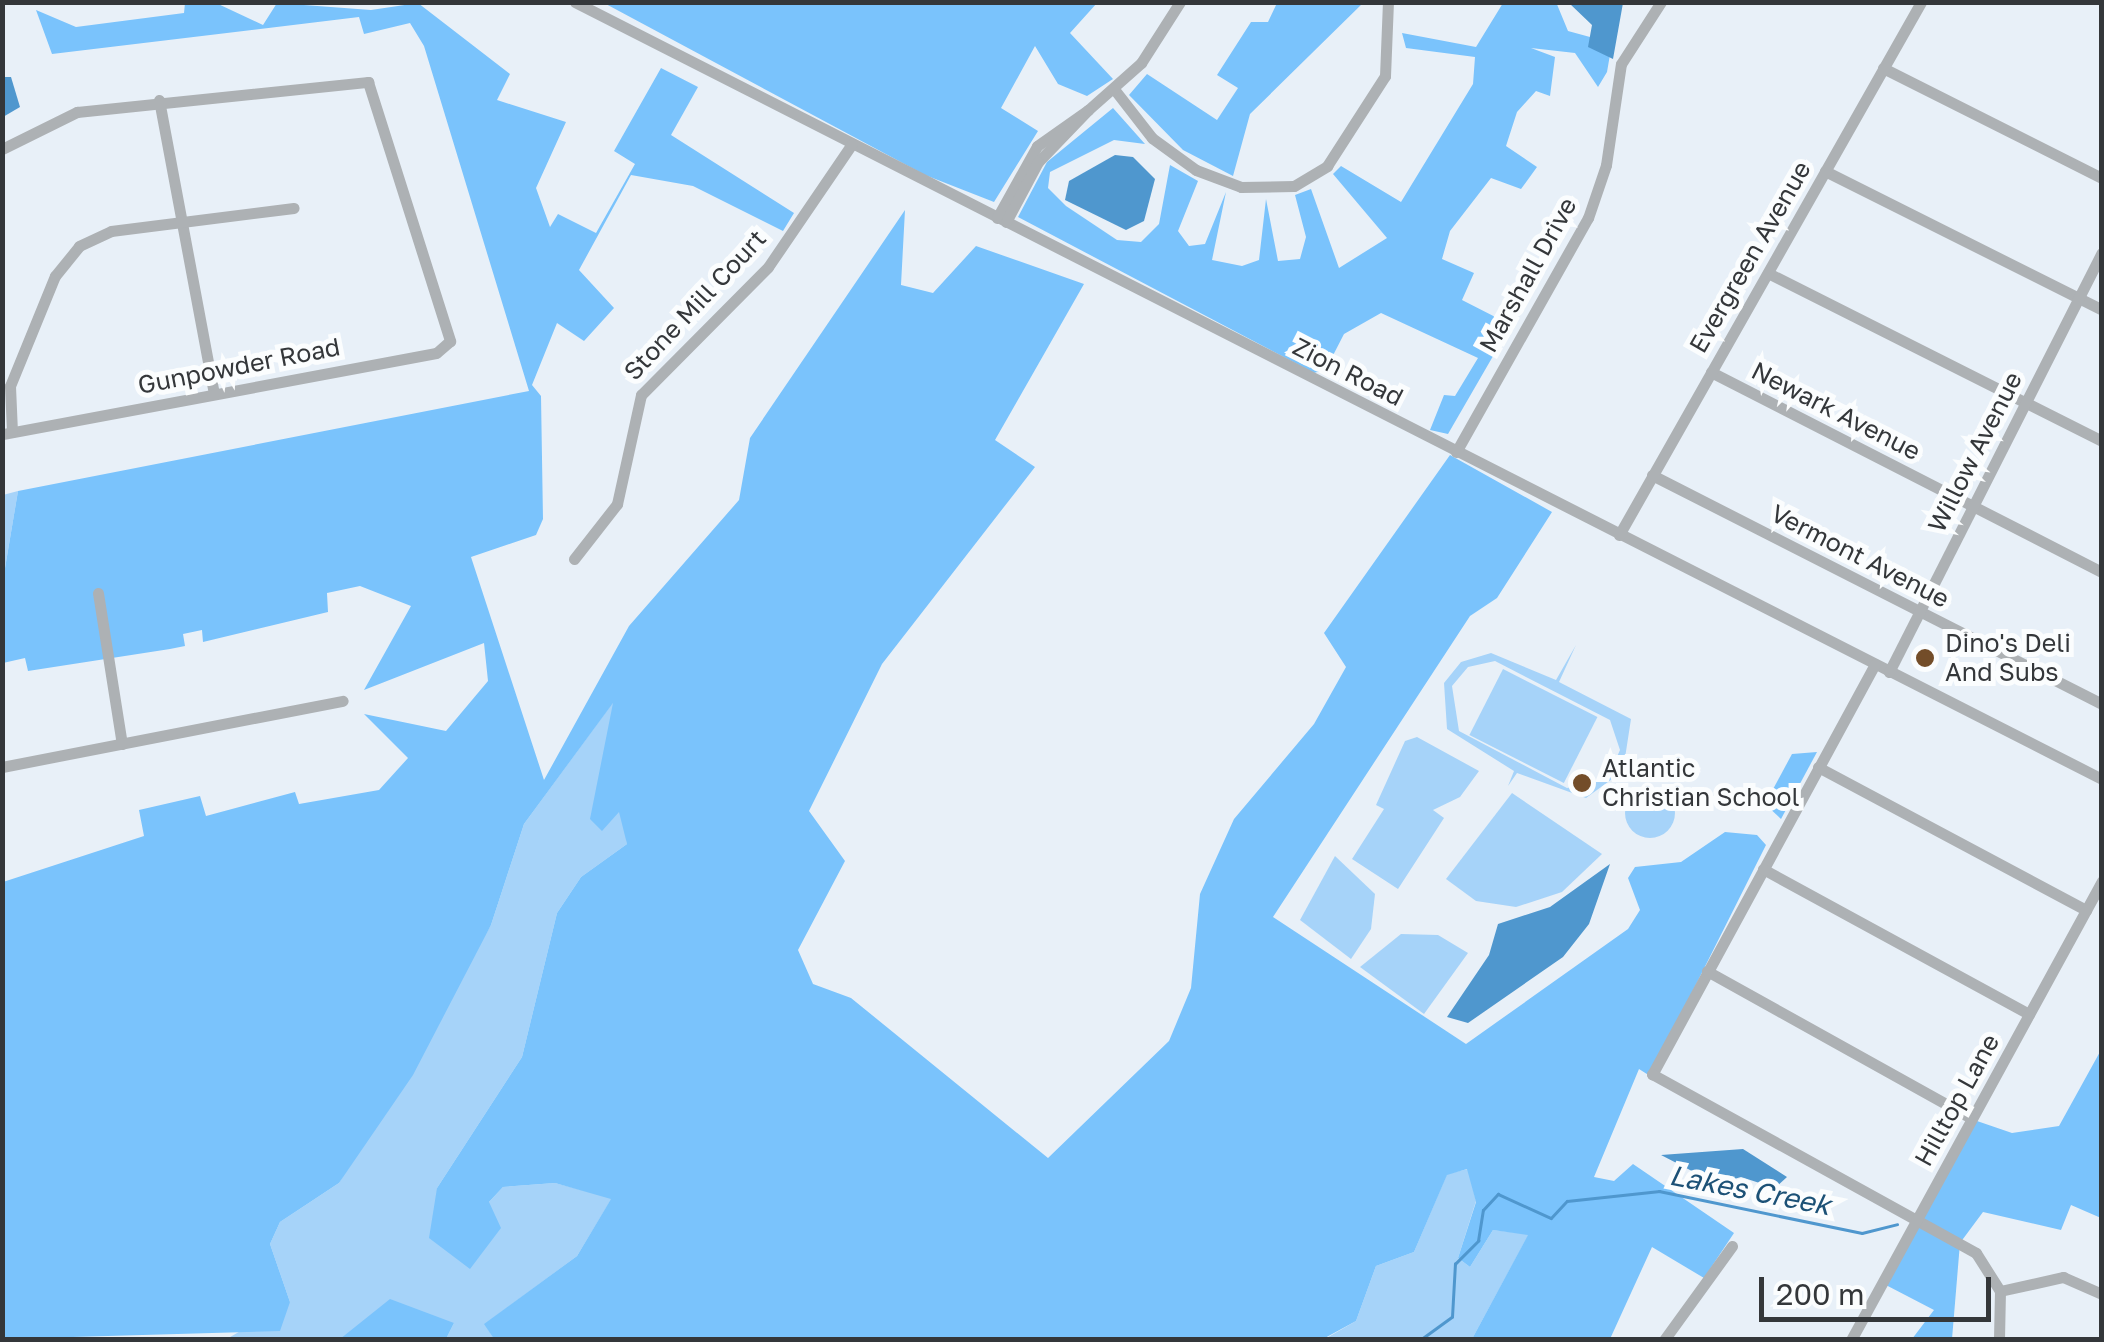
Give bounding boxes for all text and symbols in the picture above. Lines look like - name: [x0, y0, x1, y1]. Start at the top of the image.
- street label: Evergreen Avenue: [1683, 156, 1817, 358]
- street label: Marshall Drive: [1473, 192, 1583, 358]
- street label: Stone Mill Court: [618, 224, 772, 386]
- street label: Zion Road: [1288, 331, 1408, 413]
- street label: Gunpowder Road: [135, 332, 343, 400]
- street label: Newark Avenue: [1747, 356, 1925, 466]
- street label: Willow Avenue: [1922, 367, 2028, 537]
- street label: Vermont Avenue: [1766, 498, 1954, 614]
- place label: Dino's Deli And Subs: [1945, 629, 2071, 688]
- marker: Dino's Deli And Subs: [1914, 647, 1936, 669]
- place label: Atlantic Christian School: [1602, 754, 1800, 813]
- marker: Atlantic Christian School: [1571, 772, 1593, 794]
- street label: Hilltop Lane: [1908, 1029, 2006, 1171]
- water label: Lakes Creek: [1667, 1158, 1833, 1222]
- scale bar: [1764, 1257, 1996, 1319]
- text: 200 m: [1776, 1276, 1865, 1312]

